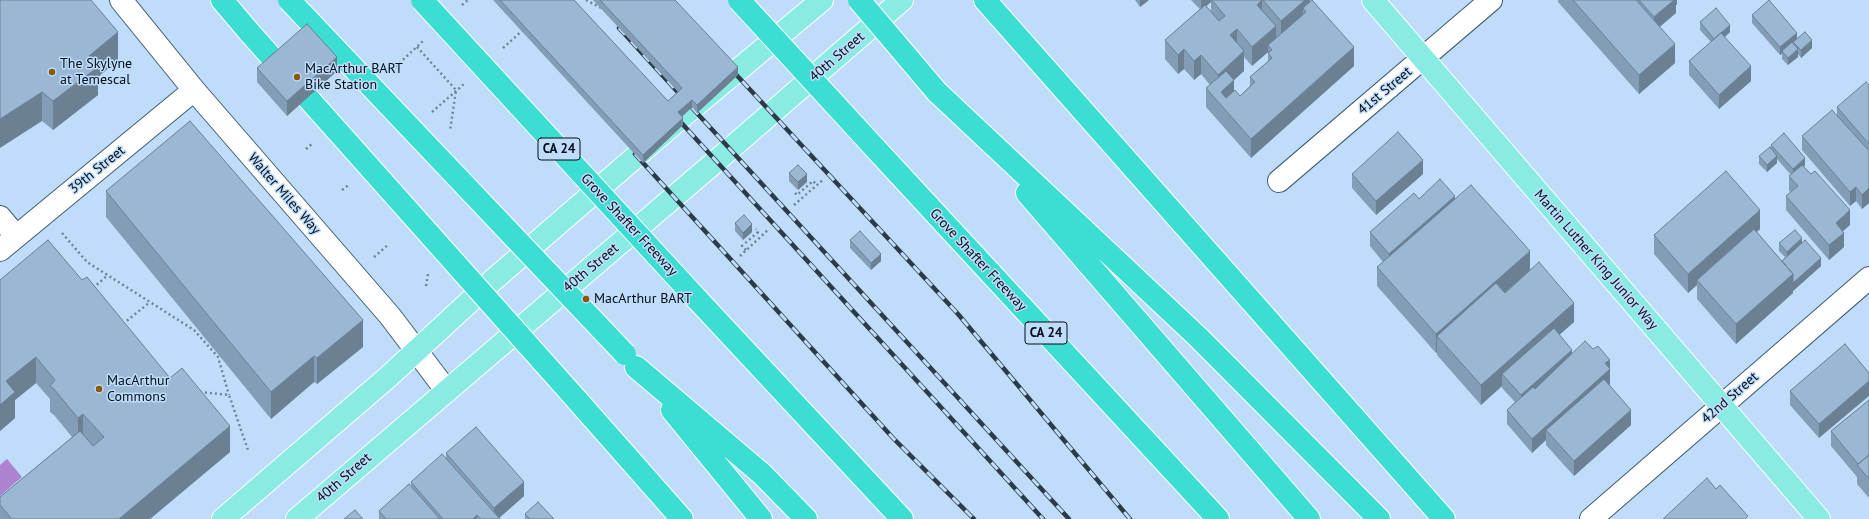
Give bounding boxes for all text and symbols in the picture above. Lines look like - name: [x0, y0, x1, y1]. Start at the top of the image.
- street label: 40th Street: [806, 29, 868, 85]
- place label: The Skylyne at Temescal: [60, 56, 132, 88]
- place label: MacArthur BART Bike Station: [305, 61, 403, 94]
- street label: 41st Street: [1355, 64, 1415, 118]
- marker: The Skylyne at Temescal: [47, 67, 57, 77]
- marker: MacArthur BART Bike Station: [292, 72, 302, 82]
- road number: CA 24: [538, 138, 580, 160]
- street label: 39th Street: [66, 142, 128, 198]
- street label: Walter Miles Way: [244, 150, 324, 238]
- street label: Grove Shafter Freeway: [577, 170, 681, 280]
- street label: Martin Luther King Junior Way: [1531, 186, 1661, 334]
- street label: Grove Shafter Freeway: [926, 205, 1030, 315]
- street label: 40th Street: [560, 240, 622, 296]
- place label: MacArthur BART: [594, 291, 692, 307]
- marker: MacArthur BART: [581, 294, 591, 304]
- road number: CA 24: [1025, 322, 1067, 344]
- street label: 42nd Street: [1698, 369, 1762, 427]
- place label: MacArthur Commons: [107, 373, 169, 406]
- marker: MacArthur Commons: [94, 384, 104, 394]
- street label: 40th Street: [313, 450, 375, 506]

